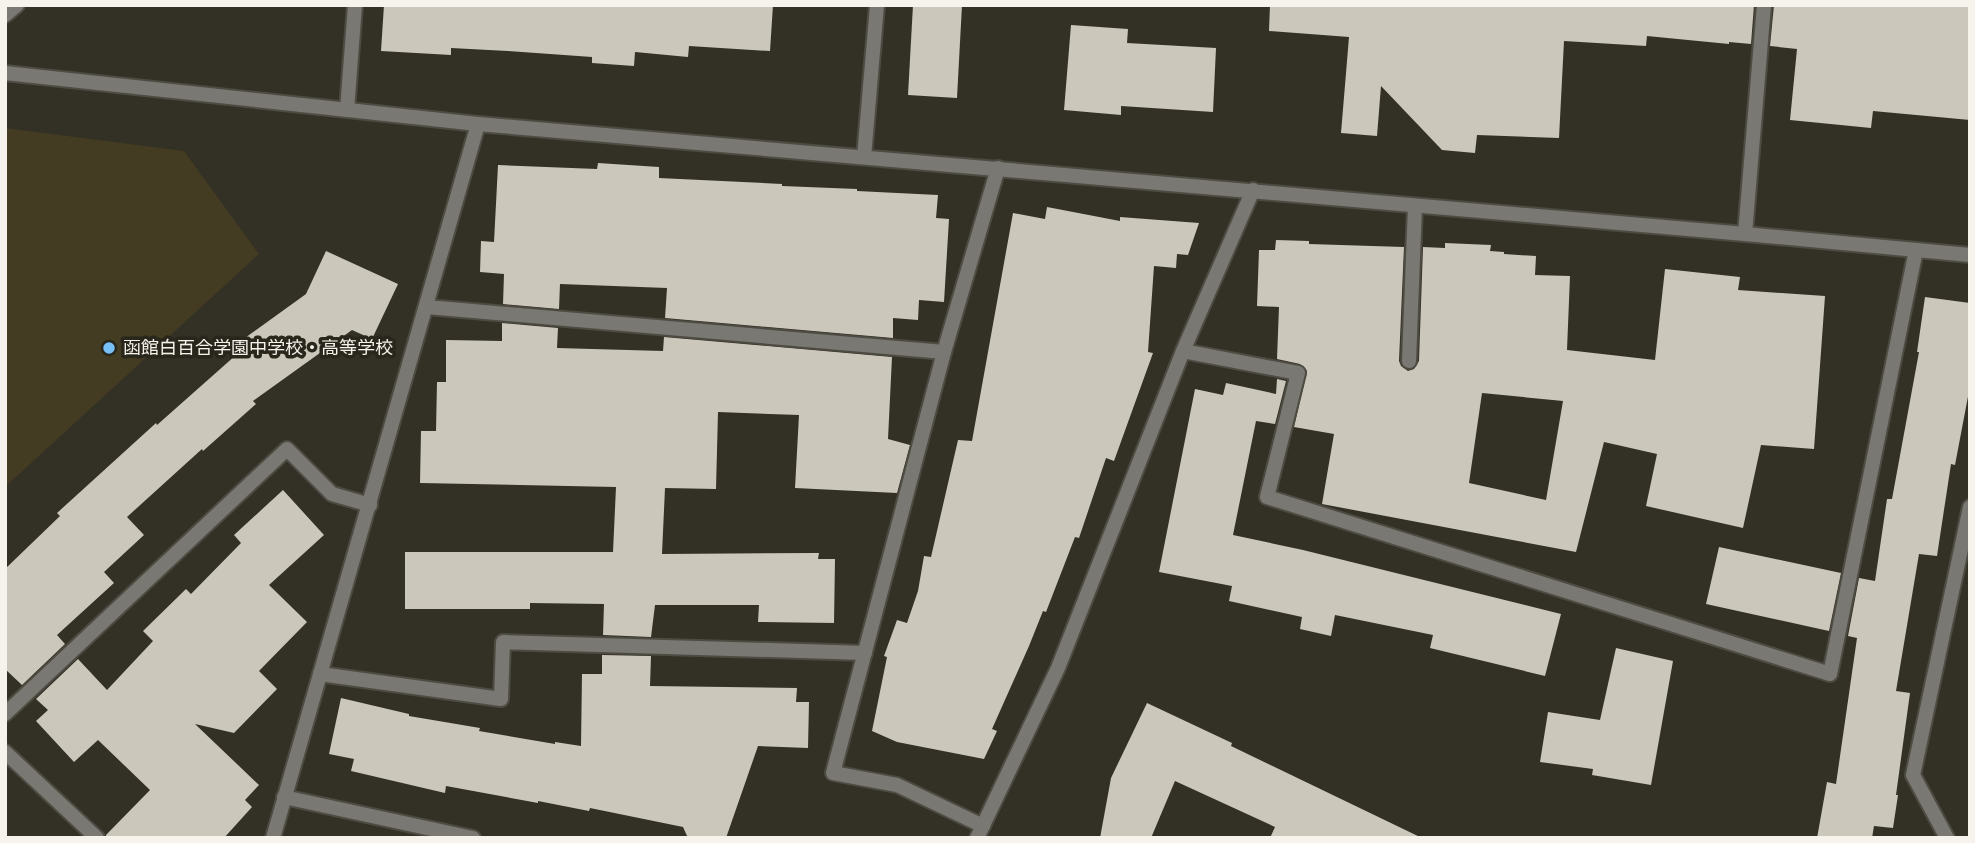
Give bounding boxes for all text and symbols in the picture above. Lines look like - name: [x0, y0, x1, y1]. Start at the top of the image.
- place label: 函館白百合学園中学校・高等学校: [123, 337, 393, 359]
- marker: 函館白百合学園中学校・高等学校: [101, 340, 117, 356]

